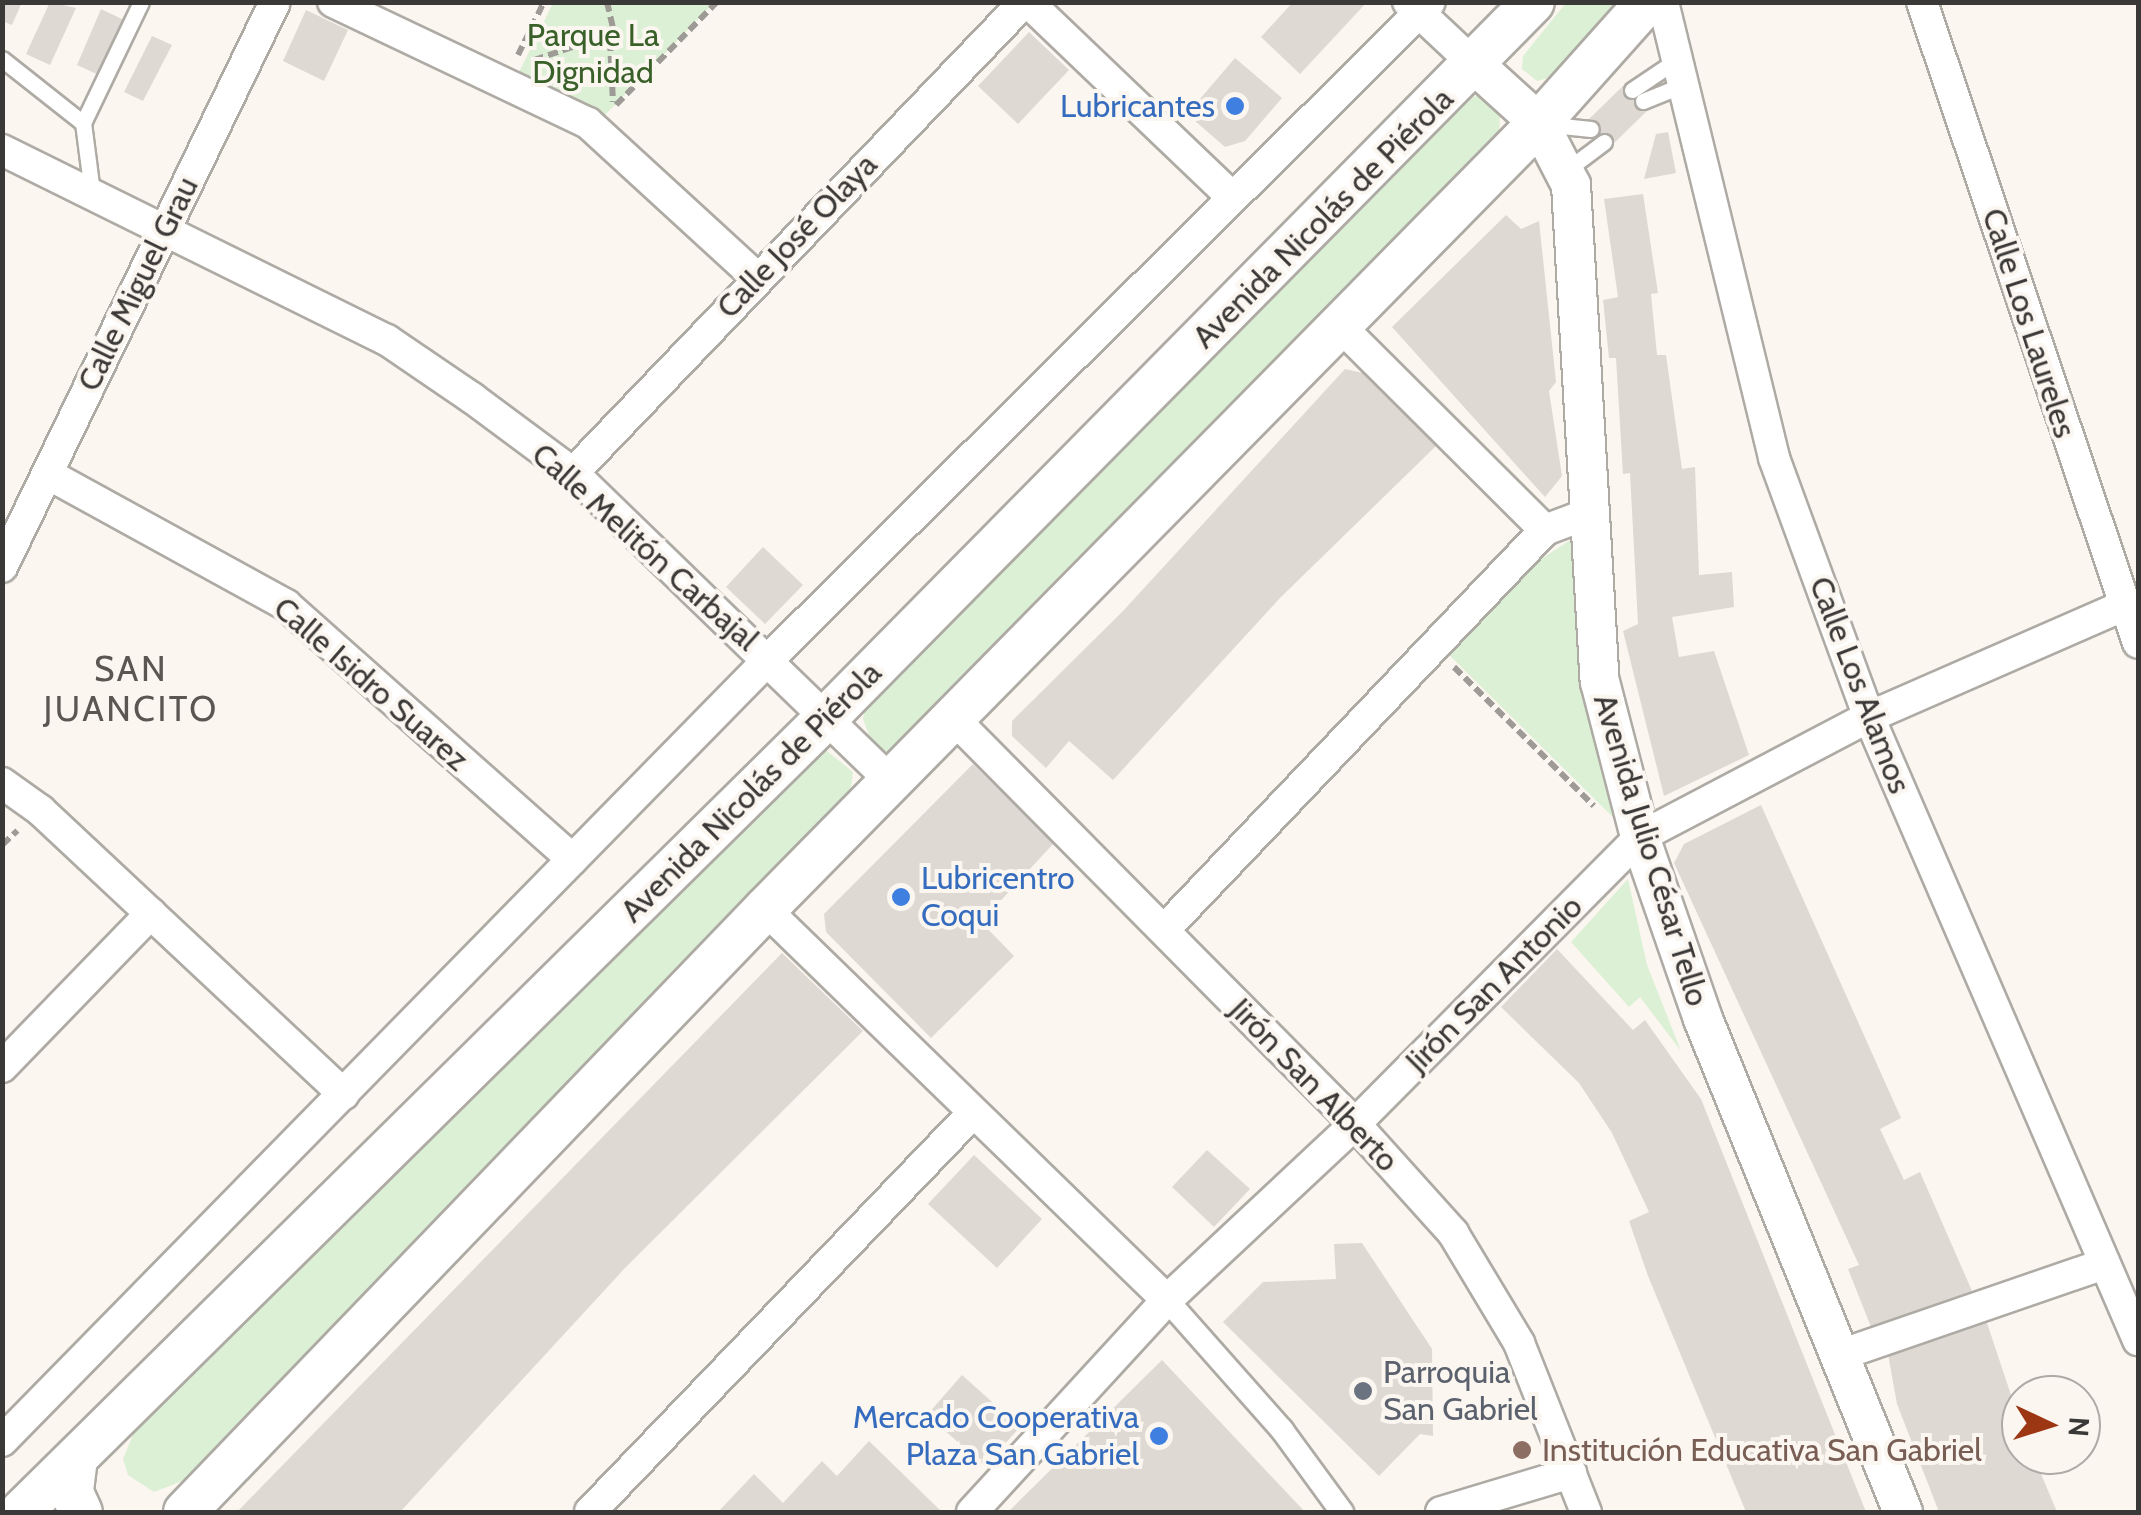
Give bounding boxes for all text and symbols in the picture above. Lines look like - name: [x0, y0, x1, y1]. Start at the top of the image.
- park label: Parque La Dignidad: [527, 17, 659, 92]
- street label: Avenida Nicolás de Piérola: [1185, 80, 1461, 356]
- place label: Lubricantes: [1060, 87, 1215, 125]
- marker: Lubricantes: [1224, 95, 1246, 117]
- street label: Calle José Olaya: [709, 146, 885, 326]
- street label: Calle Miguel Grau: [70, 171, 206, 397]
- street label: Calle Los Laureles: [1974, 204, 2084, 442]
- street label: Calle Melitón Carbajal: [524, 435, 766, 659]
- street label: Calle Los Alamos: [1801, 571, 1919, 799]
- street label: Calle Isidro Suarez: [266, 589, 476, 779]
- district label: SAN JUANCITO: [43, 648, 219, 730]
- street label: Avenida Nicolás de Piérola: [613, 654, 889, 930]
- street label: Avenida Julio César Tello: [1585, 689, 1717, 1011]
- place label: Lubricentro Coqui: [921, 860, 1075, 935]
- marker: Lubricentro Coqui: [890, 886, 912, 908]
- street label: Jirón San Antonio: [1398, 888, 1590, 1080]
- street label: Jirón San Alberto: [1222, 990, 1406, 1180]
- place label: Parroquia San Gabriel: [1383, 1354, 1538, 1429]
- north arrow: [2001, 1375, 2101, 1475]
- marker: Parroquia San Gabriel: [1352, 1380, 1374, 1402]
- place label: Mercado Cooperativa Plaza San Gabriel: [853, 1399, 1139, 1474]
- text: N: [2061, 1416, 2097, 1438]
- marker: Mercado Cooperativa Plaza San Gabriel: [1148, 1425, 1170, 1447]
- place label: Institución Educativa San Gabriel: [1542, 1431, 1982, 1469]
- marker: Institución Educativa San Gabriel: [1511, 1439, 1533, 1461]

